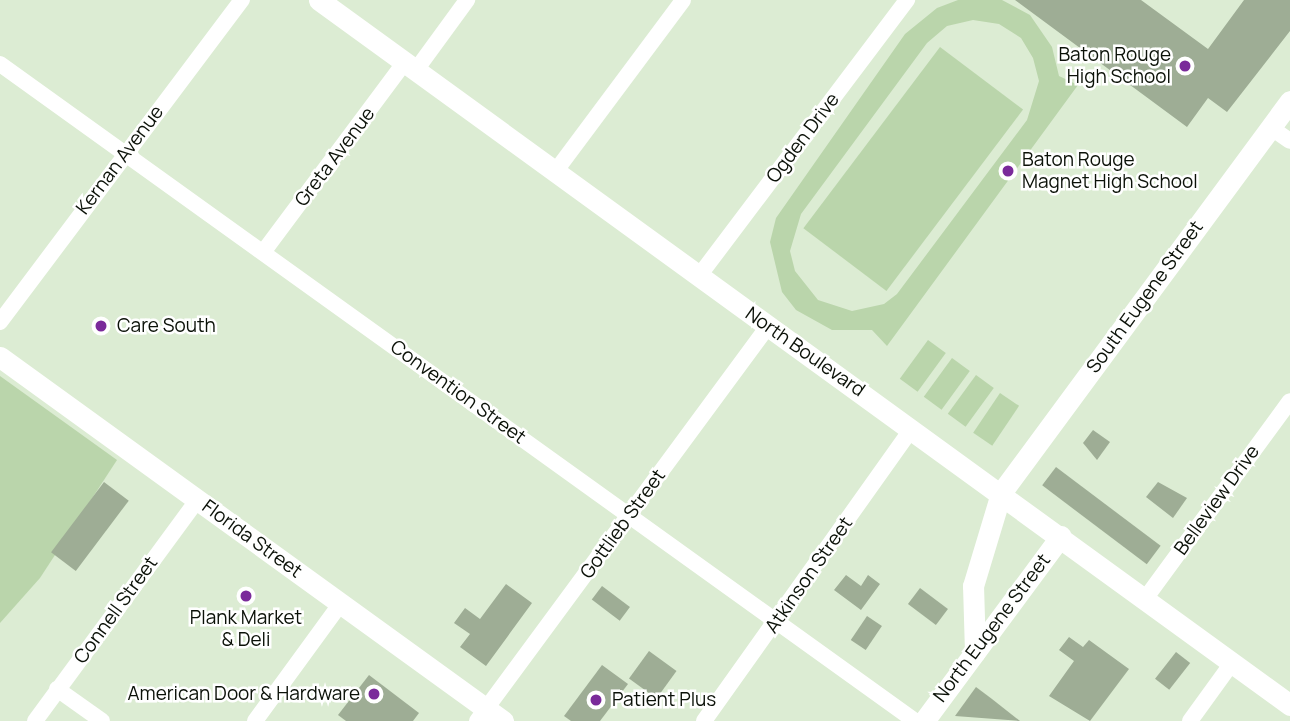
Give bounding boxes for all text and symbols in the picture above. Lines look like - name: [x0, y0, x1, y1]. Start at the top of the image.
- place label: Baton Rouge High School: [1058, 44, 1171, 88]
- marker: Baton Rouge High School: [1177, 58, 1193, 74]
- street label: Ogden Drive: [762, 89, 844, 187]
- street label: Kernan Avenue: [72, 101, 168, 219]
- street label: Greta Avenue: [290, 103, 380, 211]
- place label: Baton Rouge Magnet High School: [1022, 149, 1198, 193]
- marker: Baton Rouge Magnet High School: [1000, 163, 1016, 179]
- street label: South Eugene Street: [1082, 216, 1208, 378]
- street label: North Boulevard: [741, 302, 869, 402]
- place label: Care South: [117, 315, 216, 337]
- marker: Care South: [91, 316, 111, 336]
- street label: Convention Street: [386, 335, 530, 449]
- street label: Belleview Drive: [1170, 441, 1264, 559]
- street label: Gottlieb Street: [576, 465, 670, 583]
- street label: Florida Street: [198, 495, 306, 583]
- street label: Atkinson Street: [761, 513, 857, 637]
- street label: North Eugene Street: [929, 549, 1055, 707]
- street label: Connell Street: [69, 552, 163, 668]
- marker: Plank Market & Deli: [238, 588, 254, 604]
- place label: Plank Market & Deli: [190, 607, 302, 651]
- place label: American Door & Hardware: [128, 683, 360, 705]
- marker: American Door & Hardware: [366, 686, 382, 702]
- place label: Patient Plus: [612, 689, 716, 711]
- marker: Patient Plus: [586, 690, 606, 710]

